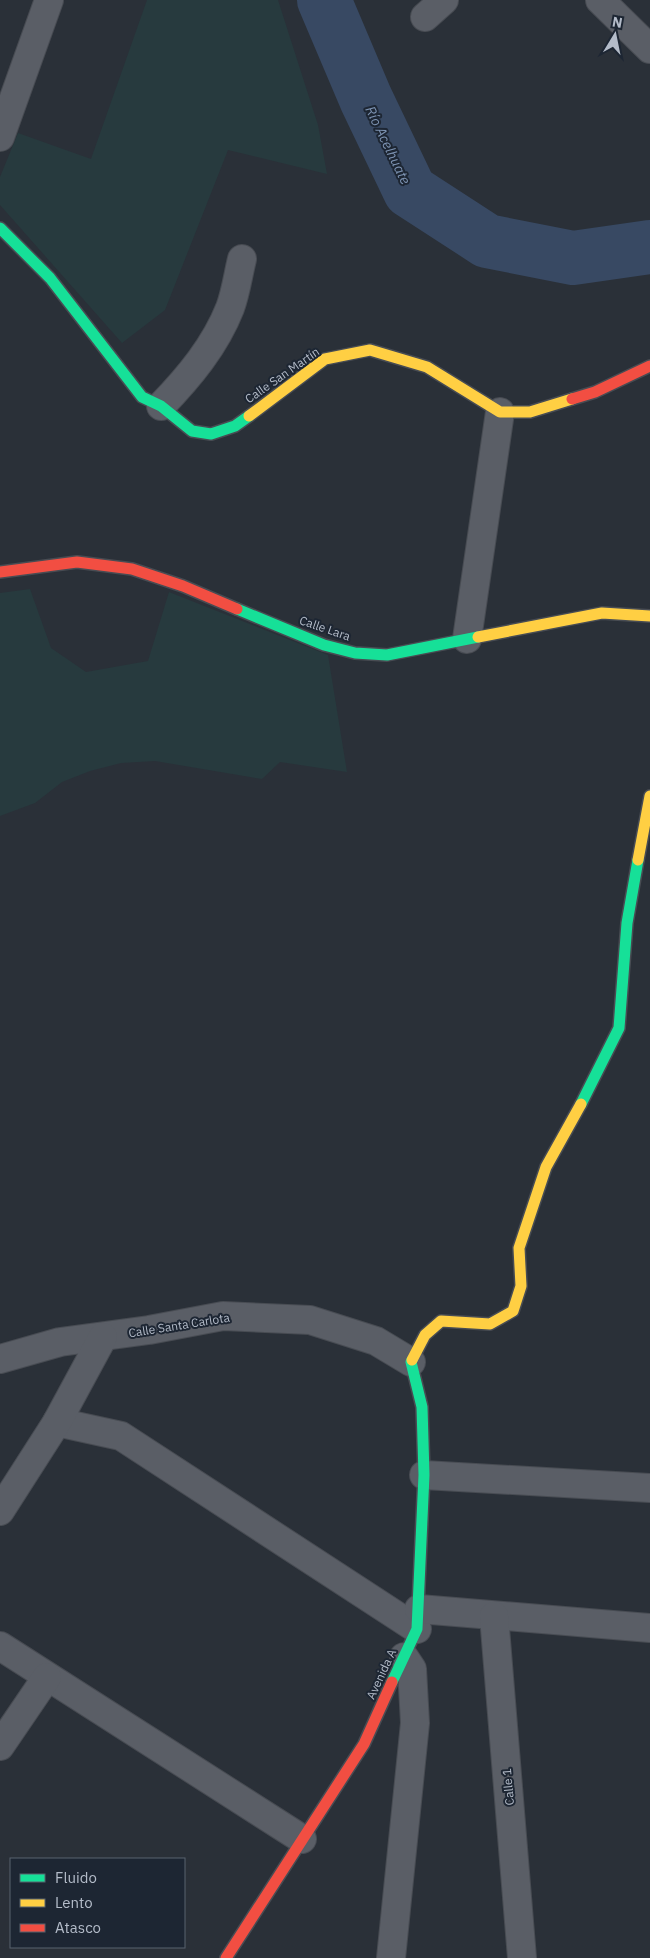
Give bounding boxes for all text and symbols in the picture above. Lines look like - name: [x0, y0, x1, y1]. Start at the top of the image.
- north arrow: [590, 10, 640, 60]
- text: N: [611, 12, 624, 32]
- water label: Río Acelhuate: [361, 103, 415, 187]
- street label: Calle San Martín: [242, 344, 322, 406]
- street label: Calle Lara: [298, 612, 353, 644]
- street label: Calle Santa Carlota: [127, 1310, 231, 1340]
- street label: Avenida A: [363, 1646, 399, 1701]
- street label: Calle 1: [499, 1768, 517, 1806]
- legend: [10, 1858, 185, 1948]
- text: Fluido: [55, 1868, 97, 1887]
- text: Lento: [55, 1893, 93, 1912]
- text: Atasco: [55, 1918, 101, 1937]

